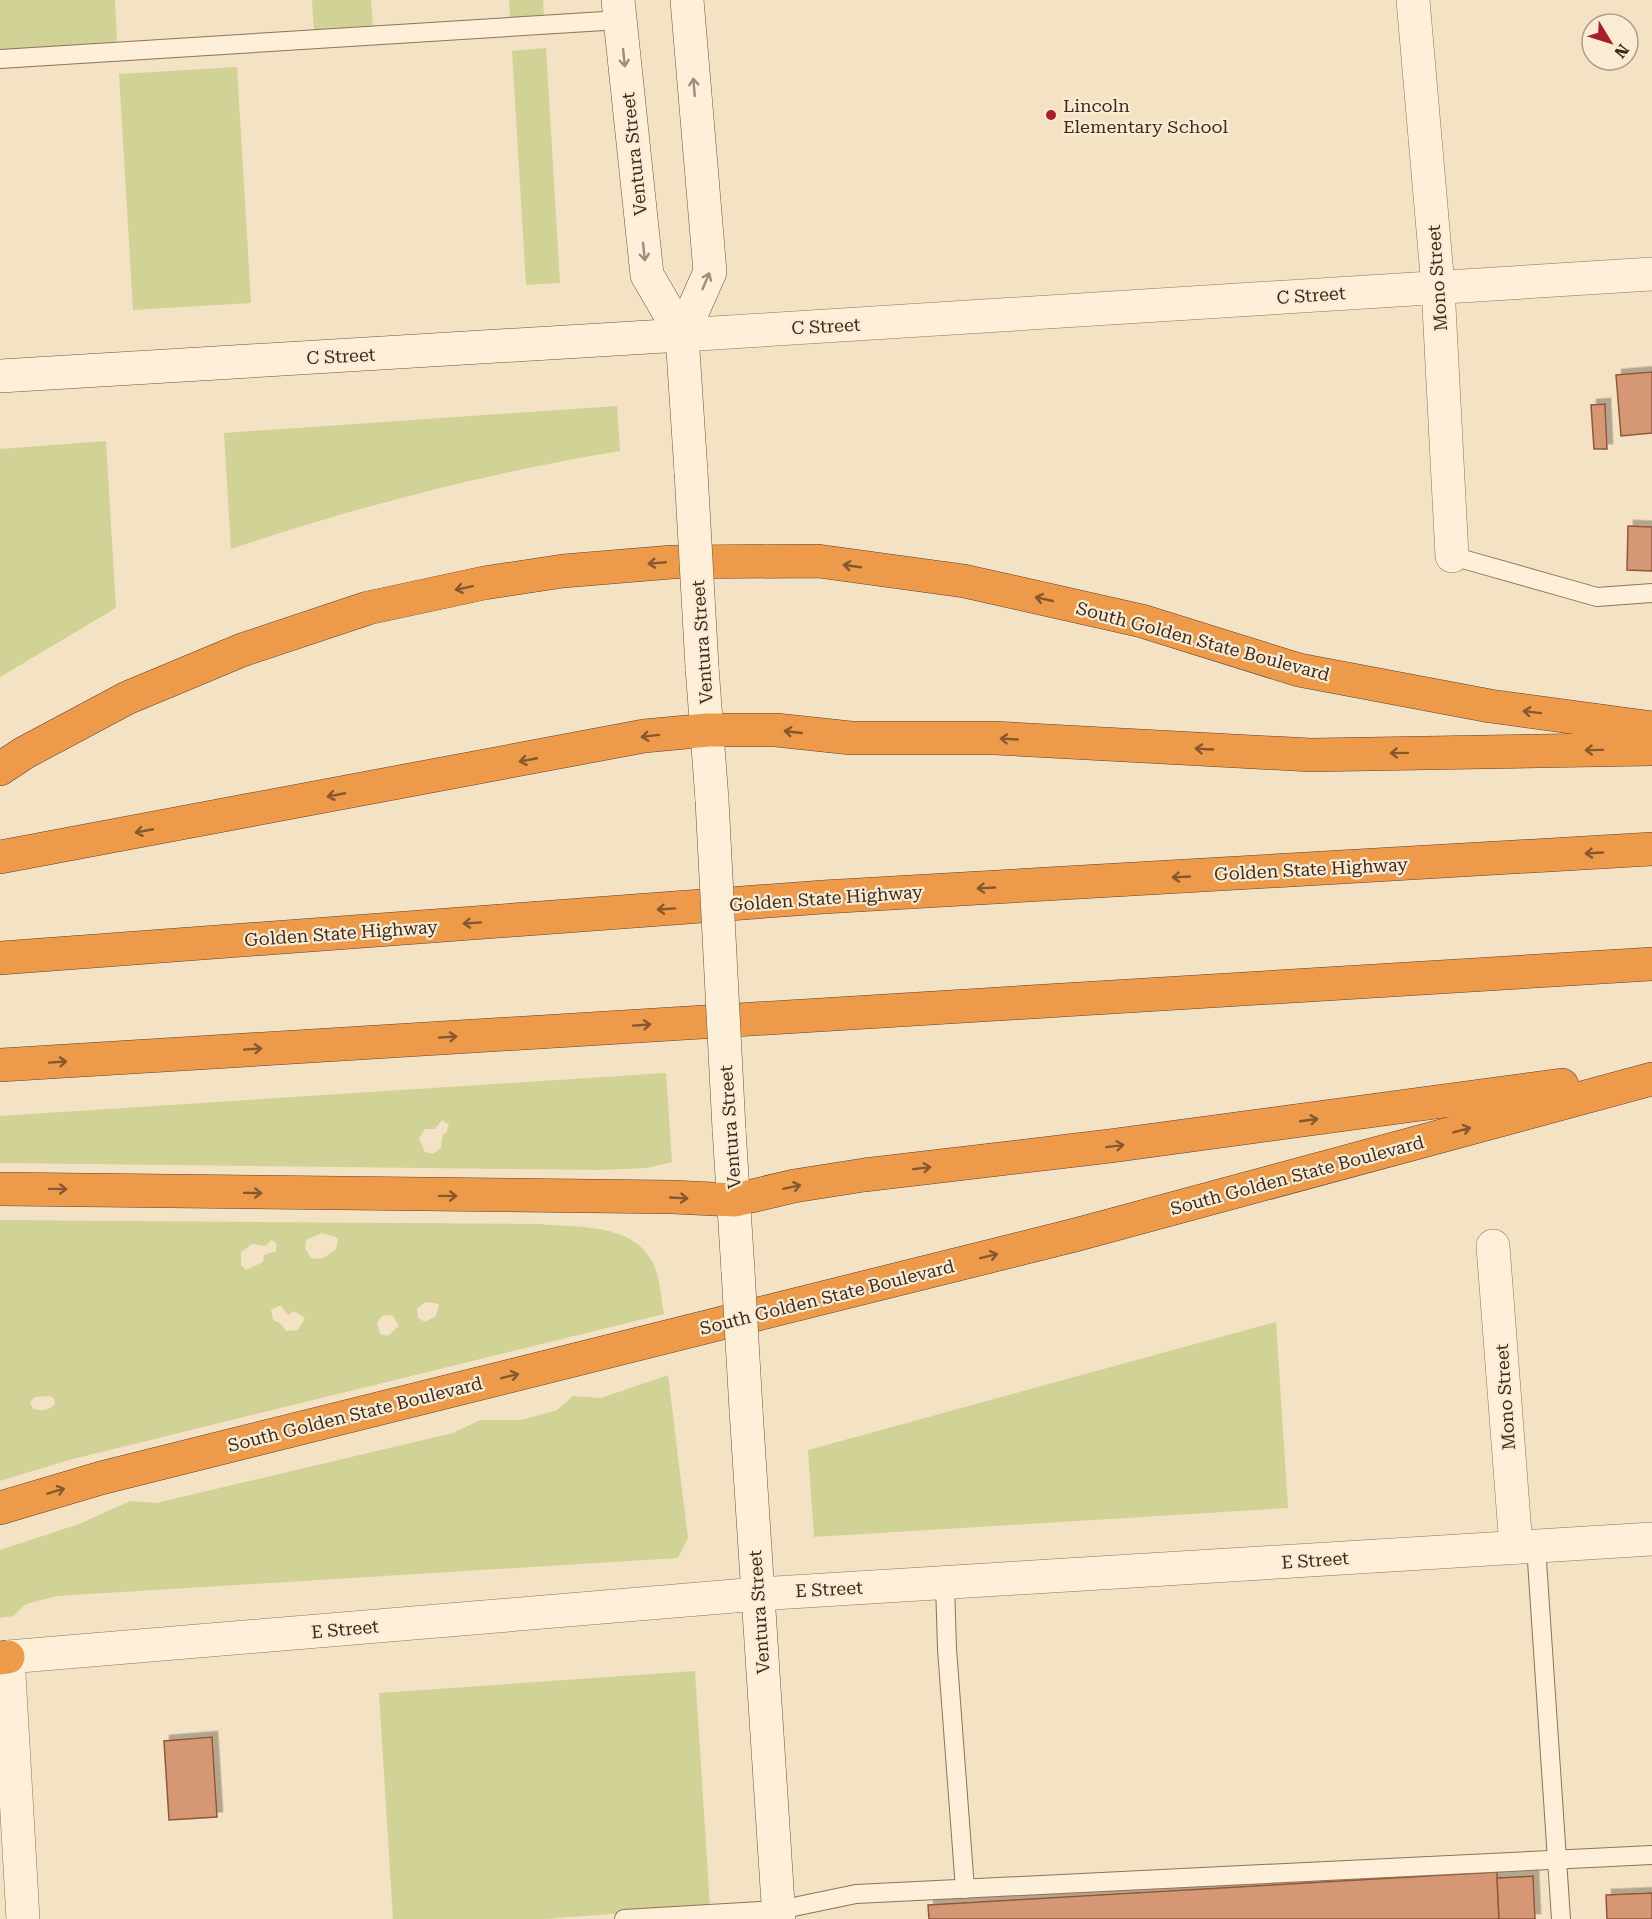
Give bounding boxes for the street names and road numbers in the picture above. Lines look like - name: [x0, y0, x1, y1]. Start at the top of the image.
- street label: Ventura Street: [617, 91, 651, 217]
- street label: Mono Street: [1423, 224, 1451, 332]
- street label: C Street: [1276, 282, 1346, 308]
- street label: C Street: [791, 314, 861, 338]
- street label: C Street: [306, 344, 376, 368]
- street label: Ventura Street: [687, 579, 717, 705]
- street label: South Golden State Boulevard: [1074, 597, 1333, 685]
- street label: Golden State Highway: [1214, 853, 1409, 885]
- street label: Golden State Highway: [729, 881, 924, 915]
- street label: Golden State Highway: [244, 916, 439, 950]
- street label: Ventura Street: [715, 1064, 745, 1190]
- street label: South Golden State Boulevard: [1168, 1131, 1427, 1219]
- street label: South Golden State Boulevard: [697, 1255, 957, 1339]
- street label: Mono Street: [1491, 1343, 1519, 1451]
- street label: South Golden State Boulevard: [225, 1372, 485, 1456]
- street label: E Street: [1280, 1547, 1350, 1573]
- street label: Ventura Street: [744, 1549, 774, 1675]
- street label: E Street: [795, 1577, 864, 1601]
- street label: E Street: [310, 1616, 380, 1642]

